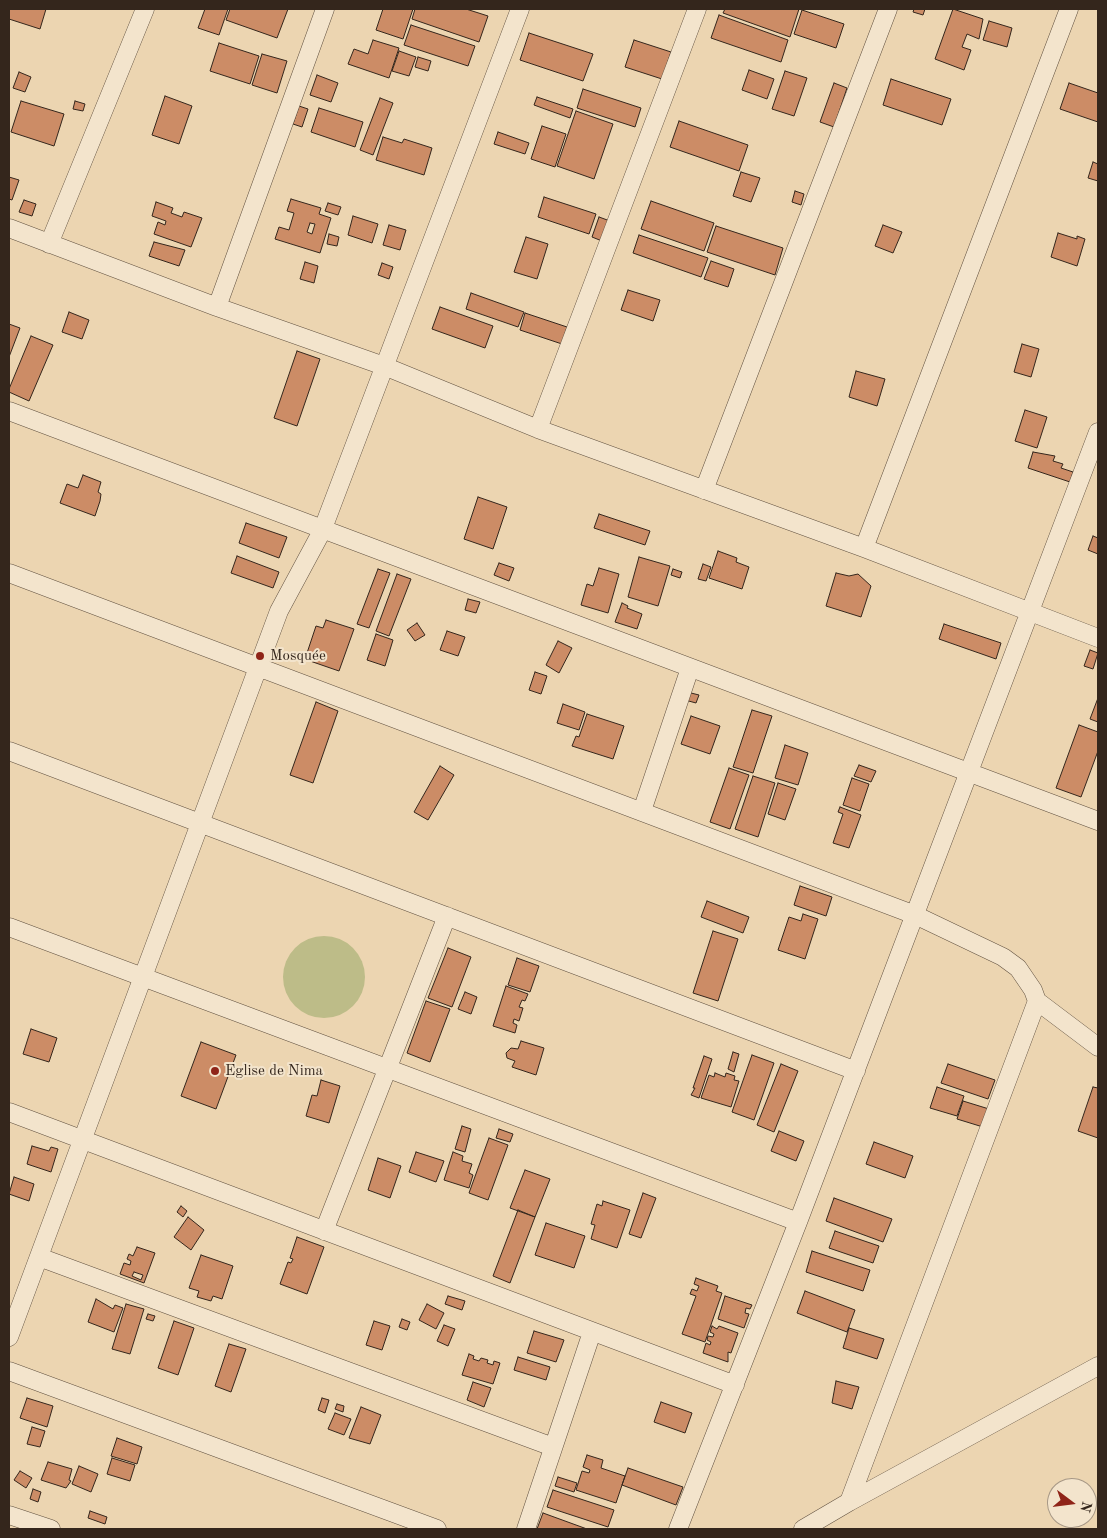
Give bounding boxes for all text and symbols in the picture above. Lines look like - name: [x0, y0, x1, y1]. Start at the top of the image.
- place label: Mosquée: [270, 647, 326, 665]
- marker: Mosquée: [254, 650, 266, 662]
- place label: Eglise de Nima: [225, 1062, 323, 1080]
- marker: Eglise de Nima: [209, 1065, 221, 1077]
- north arrow: [1047, 1478, 1097, 1528]
- text: N: [1077, 1500, 1094, 1514]

